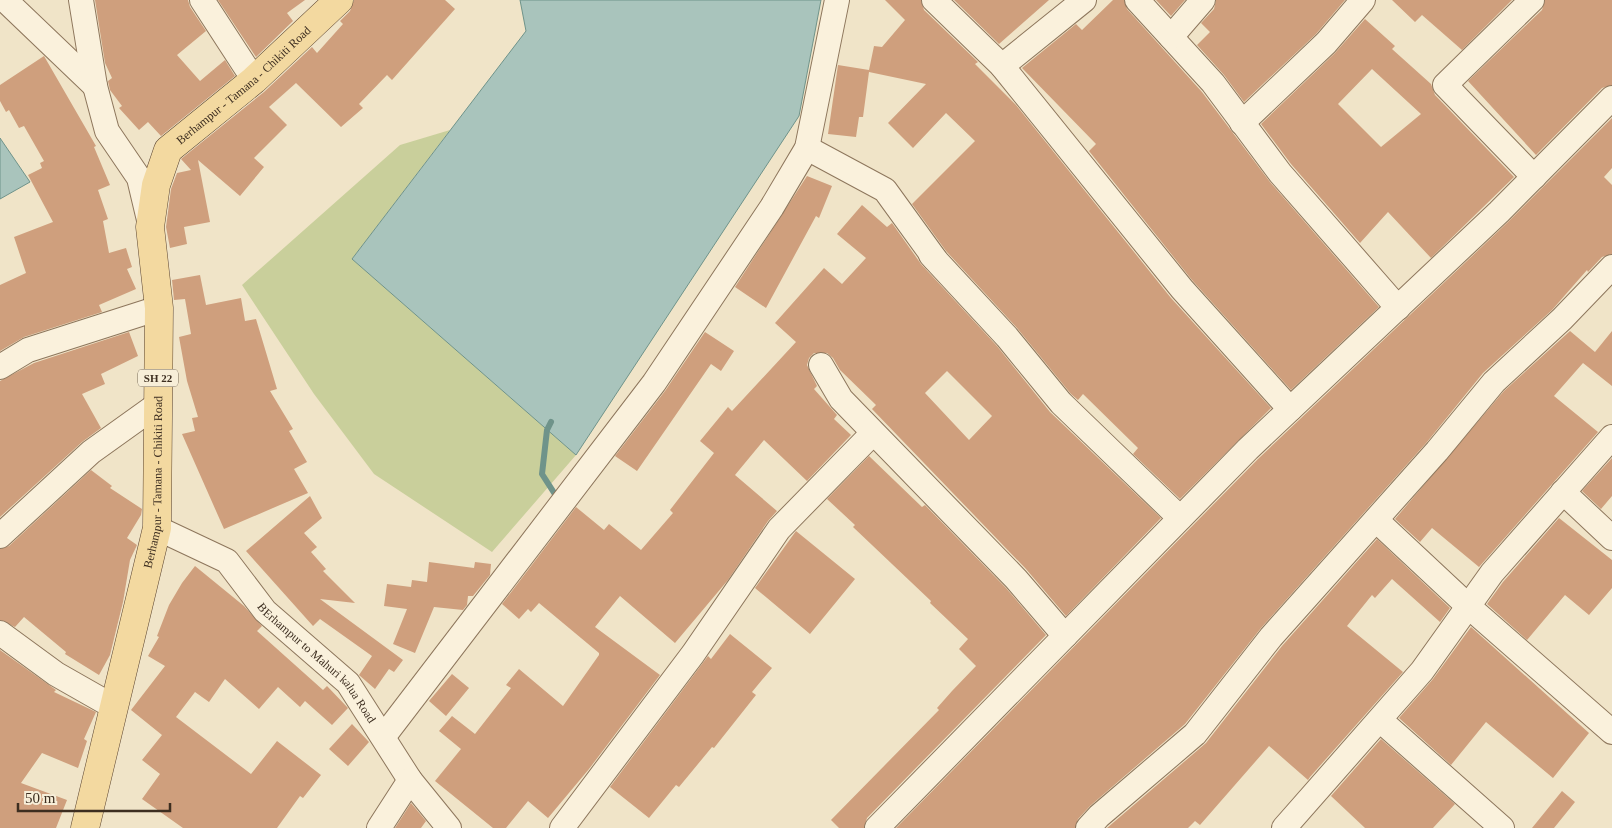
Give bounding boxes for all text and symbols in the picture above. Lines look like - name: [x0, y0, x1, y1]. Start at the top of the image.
- street label: Berhampur - Tamana - Chikiti Road: [174, 23, 314, 147]
- road number: SH 22: [138, 369, 178, 386]
- street label: Berhampur - Tamana - Chikiti Road: [141, 396, 165, 570]
- street label: BErhampur to Mahuri kalua Road: [254, 600, 379, 725]
- scale bar: [18, 780, 170, 812]
- text: 50 m: [25, 790, 56, 806]

